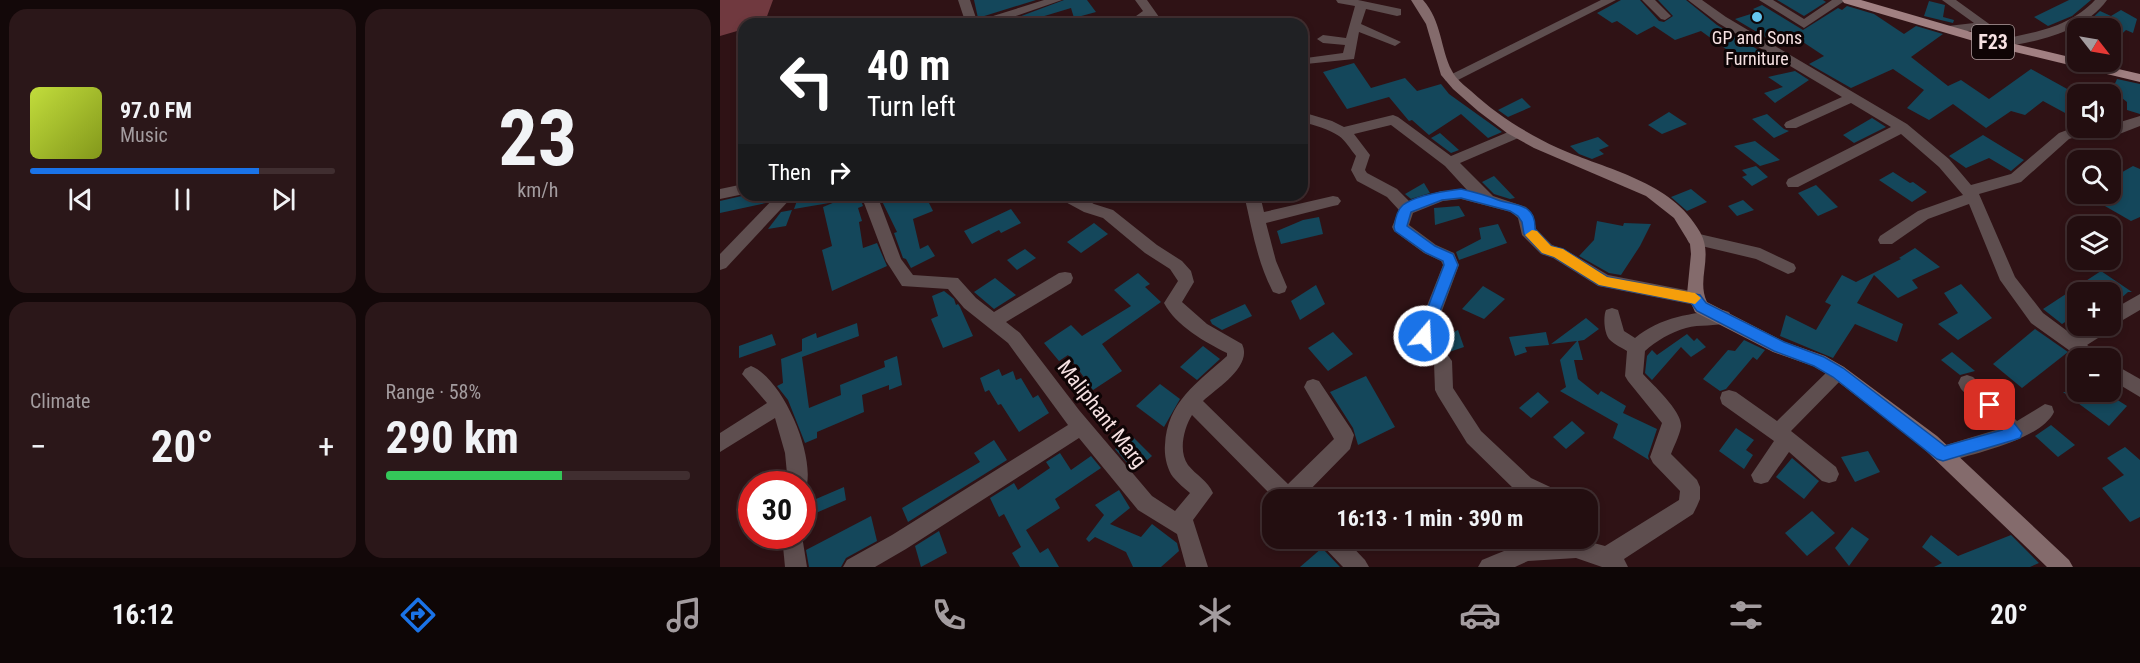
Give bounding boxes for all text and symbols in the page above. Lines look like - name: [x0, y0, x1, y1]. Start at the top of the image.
- marker: GP and Sons Furniture: [1750, 10, 1764, 24]
- north arrow: [2067, 18, 2121, 72]
- map controls: [2067, 18, 2121, 402]
- road number: F23: [1972, 25, 2014, 59]
- place label: GP and Sons Furniture: [1712, 27, 1802, 69]
- text: 40 m: [867, 41, 950, 90]
- icon: left: [768, 42, 846, 120]
- button: sound: [2067, 84, 2121, 138]
- text: Turn left: [867, 91, 956, 123]
- text: 23: [498, 93, 577, 184]
- text: 97.0 FM: [120, 98, 192, 123]
- text: Music: [120, 123, 168, 147]
- button: search: [2067, 150, 2121, 204]
- icon: right: [823, 156, 856, 189]
- text: Then: [768, 160, 811, 185]
- text: km/h: [517, 178, 558, 202]
- icon: previous: [64, 183, 97, 216]
- icon: pause: [166, 183, 199, 216]
- icon: next: [267, 183, 300, 216]
- button: layers: [2067, 216, 2121, 270]
- button: +: [2067, 282, 2121, 336]
- position arrow: [1392, 304, 1456, 368]
- button: −: [2067, 348, 2121, 402]
- street label: Maliphant Marg: [1053, 355, 1151, 473]
- pin: [1964, 379, 2015, 430]
- text: Range · 58%: [386, 380, 481, 404]
- icon: arrive: [1973, 388, 2006, 421]
- text: Climate: [30, 389, 90, 413]
- text: 290 km: [386, 411, 519, 464]
- text: 20°: [151, 420, 214, 473]
- text: −: [30, 427, 47, 466]
- text: +: [318, 427, 334, 466]
- speed limit sign: 30: [738, 471, 816, 549]
- text: 16:13 · 1 min · 390 m: [1337, 506, 1523, 531]
- icon: directions: [397, 594, 439, 636]
- icon: music: [663, 594, 705, 636]
- icon: phone: [928, 594, 970, 636]
- icon: climate: [1194, 594, 1236, 636]
- icon: car: [1459, 594, 1501, 636]
- icon: filters: [1725, 594, 1767, 636]
- text: 16:12: [112, 599, 174, 631]
- text: 20°: [1990, 599, 2028, 631]

